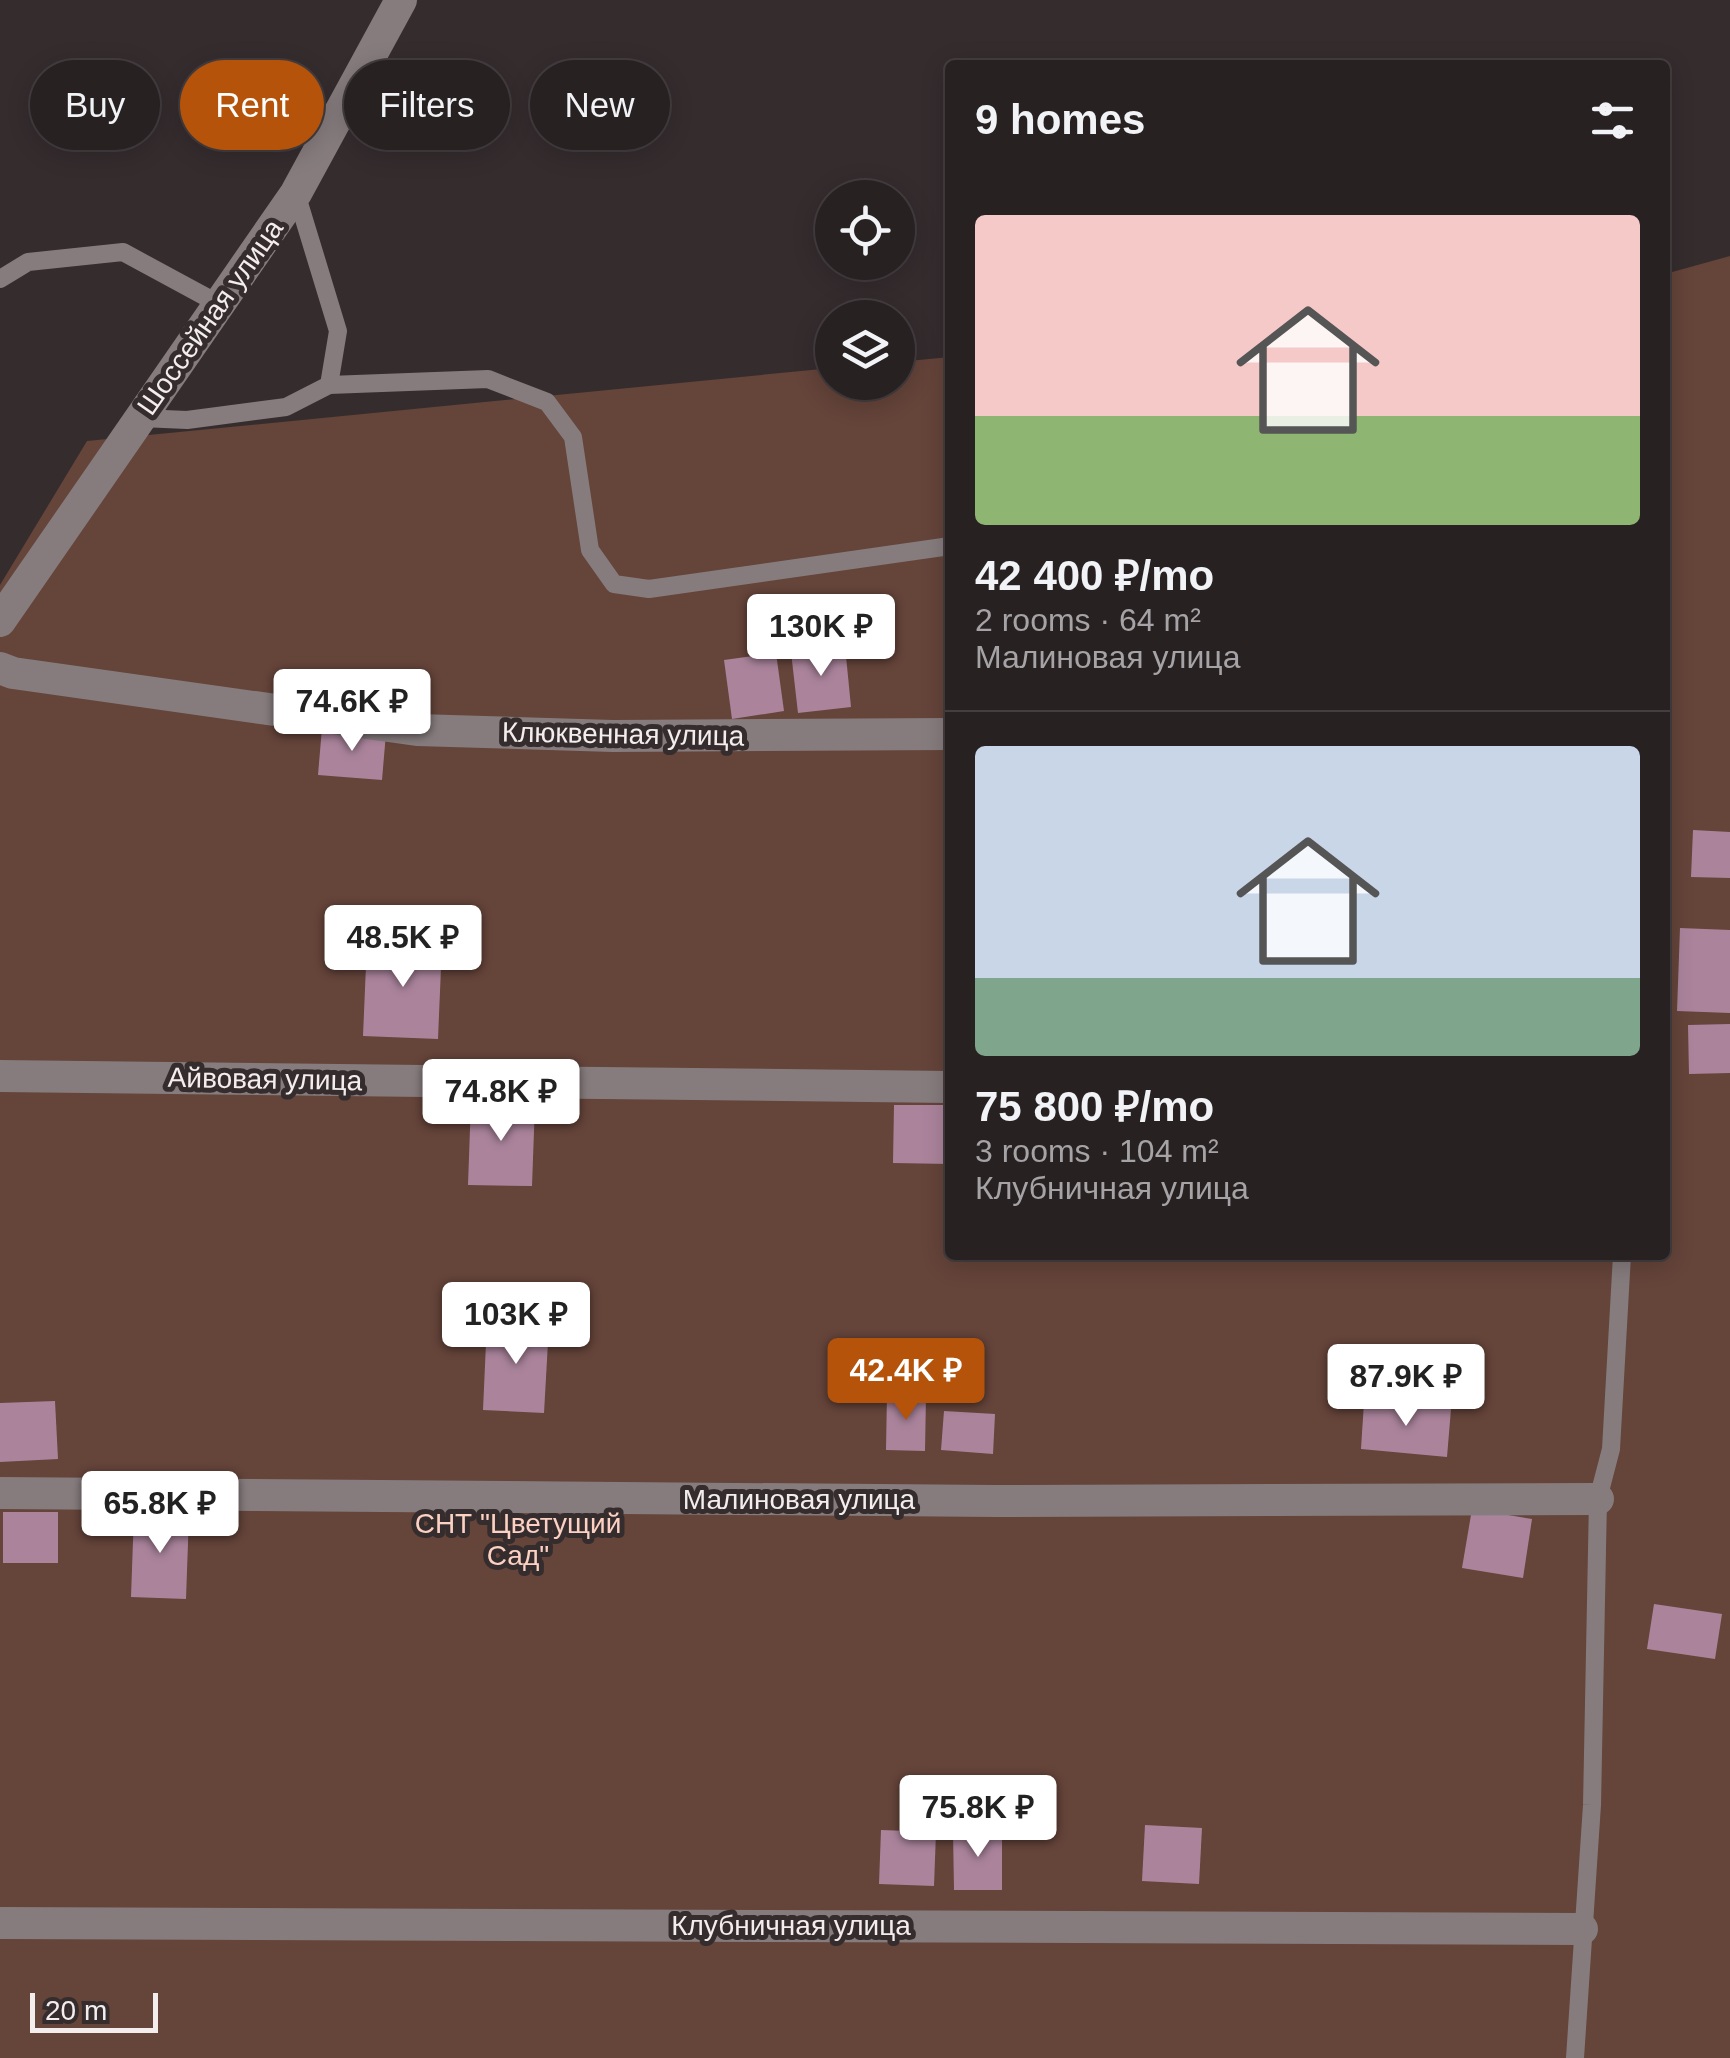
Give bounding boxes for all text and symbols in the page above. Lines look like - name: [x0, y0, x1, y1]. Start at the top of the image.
- chip: Buy: [30, 60, 160, 150]
- chip: Rent: [180, 60, 324, 150]
- chip: Filters: [344, 60, 510, 150]
- chip: New: [530, 60, 670, 150]
- icon: filters: [1585, 93, 1640, 148]
- text: 9 homes: [975, 96, 1145, 143]
- map controls: [815, 180, 915, 400]
- button: locate: [815, 180, 915, 280]
- street label: Шоссейная улица: [131, 213, 289, 421]
- icon: home: [1218, 280, 1398, 460]
- button: layers: [815, 300, 915, 400]
- text: 42 400 ₽/mo: [975, 552, 1214, 599]
- pin: 130K ₽: [740, 594, 902, 679]
- text: 2 rooms · 64 m²: [975, 602, 1201, 638]
- text: 130K ₽: [769, 608, 873, 644]
- text: Малиновая улица: [975, 639, 1240, 675]
- pin: 74.6K ₽: [260, 669, 444, 754]
- text: 74.6K ₽: [296, 683, 408, 719]
- street label: Клюквенная улица: [502, 716, 745, 752]
- icon: home: [1218, 811, 1398, 991]
- pin: 48.5K ₽: [311, 905, 495, 990]
- text: 48.5K ₽: [347, 919, 459, 955]
- pin: 74.8K ₽: [409, 1059, 593, 1144]
- street label: Айвовая улица: [167, 1062, 363, 1096]
- text: 74.8K ₽: [445, 1073, 557, 1109]
- text: 75 800 ₽/mo: [975, 1083, 1214, 1130]
- text: 3 rooms · 104 m²: [975, 1133, 1219, 1169]
- text: Клубничная улица: [975, 1170, 1249, 1206]
- pin: 103K ₽: [435, 1282, 597, 1367]
- text: 103K ₽: [464, 1296, 568, 1332]
- pin: 42.4K ₽: [814, 1338, 998, 1423]
- pin: 87.9K ₽: [1314, 1344, 1498, 1429]
- text: 42.4K ₽: [850, 1352, 962, 1388]
- text: 87.9K ₽: [1350, 1358, 1462, 1394]
- pin: 65.8K ₽: [68, 1471, 252, 1556]
- street label: Малиновая улица: [683, 1484, 916, 1515]
- text: 65.8K ₽: [104, 1485, 216, 1521]
- park label: СНТ "Цветущий Сад": [415, 1508, 621, 1571]
- pin: 75.8K ₽: [886, 1775, 1070, 1860]
- text: 75.8K ₽: [922, 1789, 1034, 1825]
- street label: Клубничная улица: [671, 1910, 911, 1941]
- scale bar: [30, 1988, 158, 2032]
- text: 20 m: [45, 1995, 107, 2026]

